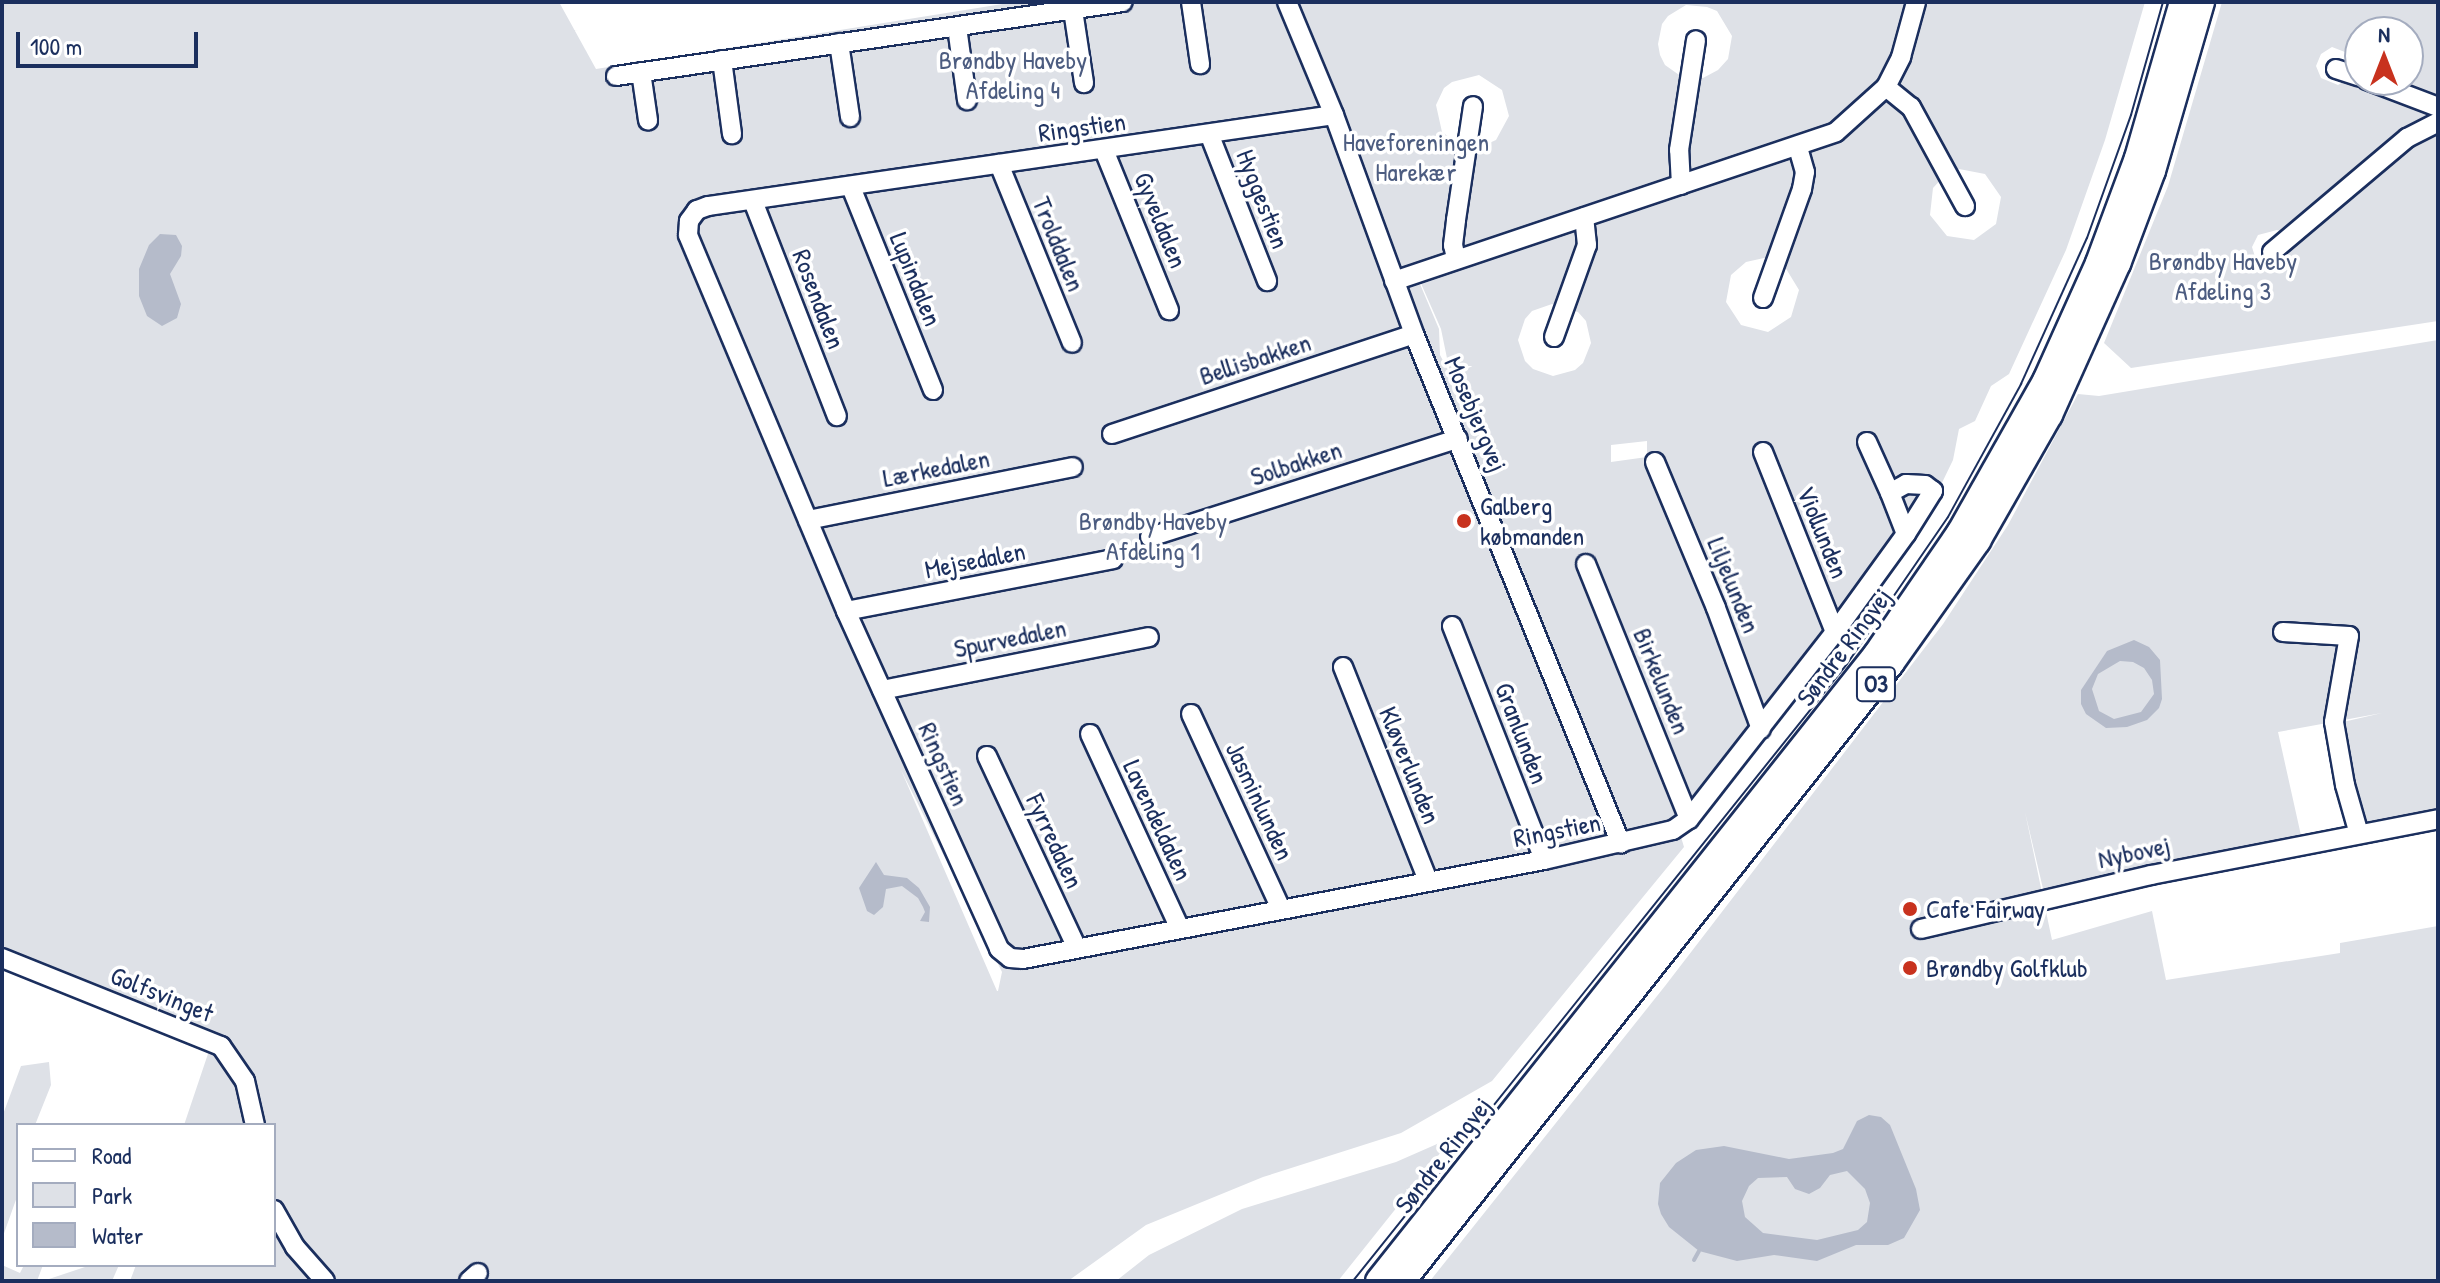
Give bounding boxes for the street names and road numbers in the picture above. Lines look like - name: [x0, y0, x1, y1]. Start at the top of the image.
- street label: Ringstien: [1036, 105, 1128, 149]
- street label: Hyggestien: [1230, 145, 1296, 253]
- street label: Gyveldalen: [1128, 168, 1194, 272]
- street label: Trolddalen: [1026, 192, 1092, 296]
- street label: Lupindalen: [883, 228, 949, 330]
- street label: Rosendalen: [786, 245, 852, 353]
- street label: Bellisbakken: [1195, 326, 1315, 392]
- street label: Mosebjergvej: [1438, 352, 1514, 476]
- street label: Solbakken: [1247, 434, 1345, 492]
- street label: Lærkedalen: [880, 442, 992, 494]
- street label: Viollunden: [1790, 481, 1856, 583]
- street label: Liljelunden: [1701, 533, 1767, 637]
- street label: Mejsedalen: [922, 535, 1028, 585]
- street label: Søndre Ringvej: [1790, 582, 1898, 712]
- street label: Spurvedalen: [951, 612, 1069, 664]
- street label: Birkelunden: [1627, 623, 1697, 739]
- road number: O3: [1854, 664, 1898, 704]
- street label: Granlunden: [1488, 678, 1556, 788]
- street label: Kløverlunden: [1372, 702, 1448, 828]
- street label: Ringstien: [912, 718, 976, 810]
- street label: Jasminlunden: [1219, 737, 1301, 865]
- street label: Lavendeldalen: [1117, 755, 1199, 885]
- street label: Fyrredalen: [1020, 789, 1090, 893]
- street label: Ringstien: [1511, 806, 1603, 854]
- street label: Nybovej: [2095, 829, 2173, 875]
- street label: Golfsvinget: [106, 959, 218, 1029]
- street label: Søndre Ringvej: [1388, 1091, 1498, 1219]

